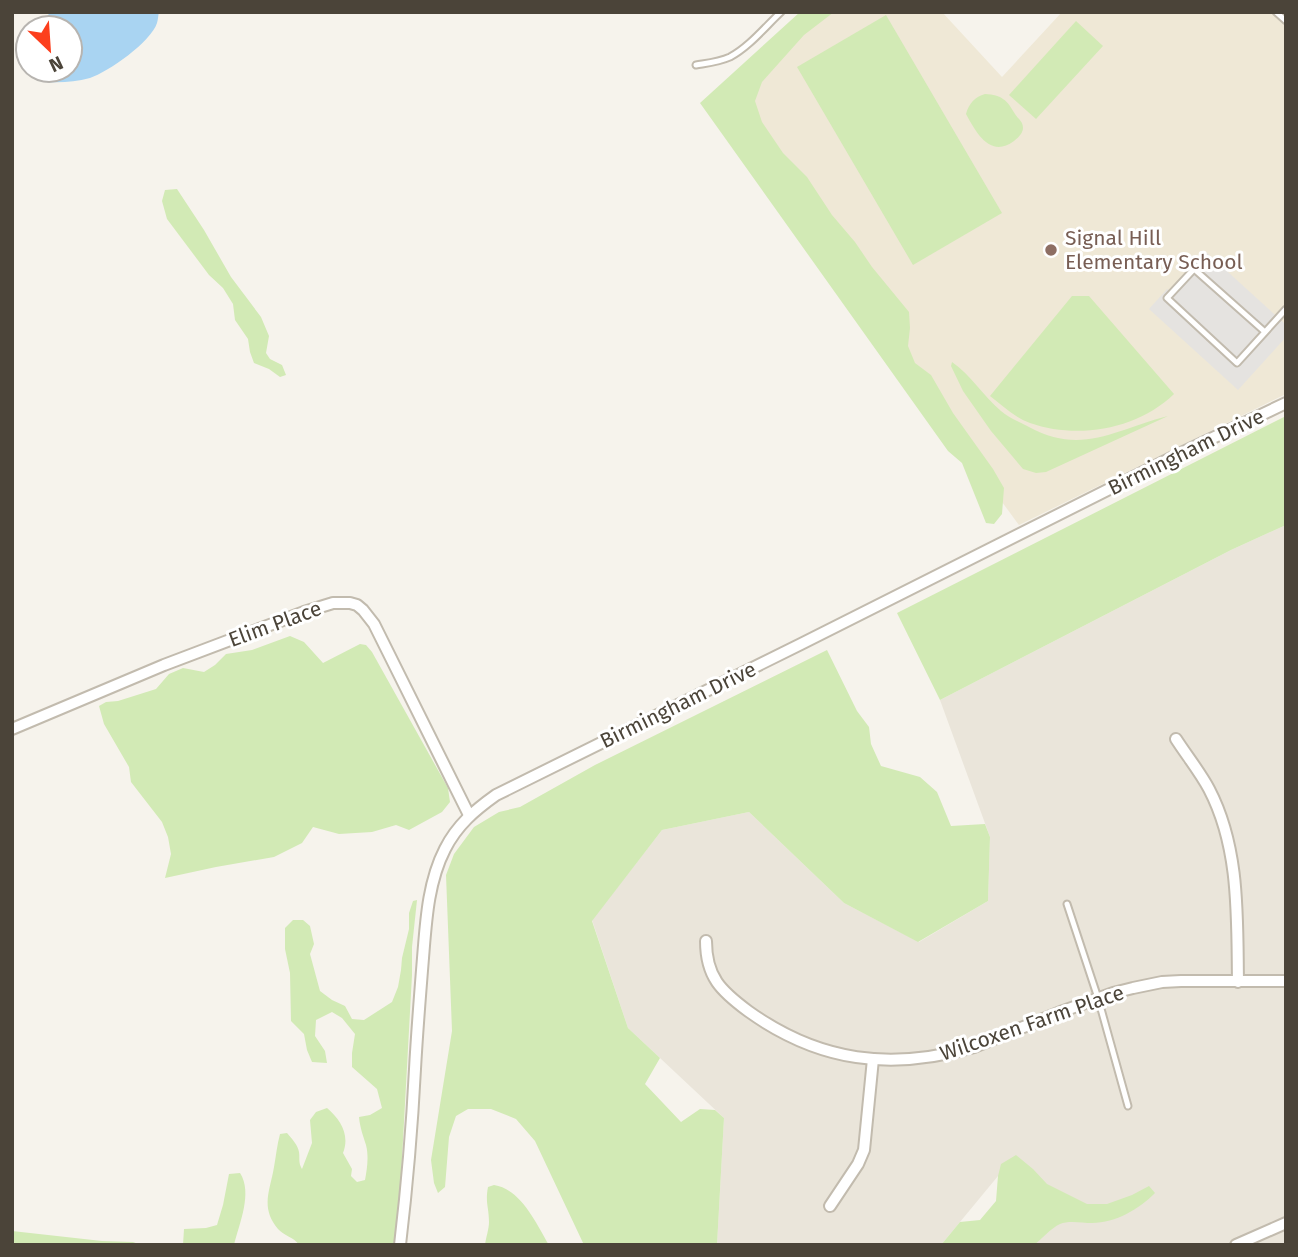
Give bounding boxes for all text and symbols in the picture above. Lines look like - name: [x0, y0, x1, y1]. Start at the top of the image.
- north arrow: [14, 14, 84, 84]
- text: N: [45, 51, 67, 77]
- place label: Signal Hill Elementary School: [1065, 225, 1243, 275]
- marker: Signal Hill Elementary School: [1043, 242, 1059, 258]
- street label: Birmingham Drive: [1104, 403, 1268, 501]
- street label: Elim Place: [225, 595, 325, 653]
- street label: Birmingham Drive: [596, 656, 760, 754]
- street label: Wilcoxen Farm Place: [937, 979, 1127, 1067]

